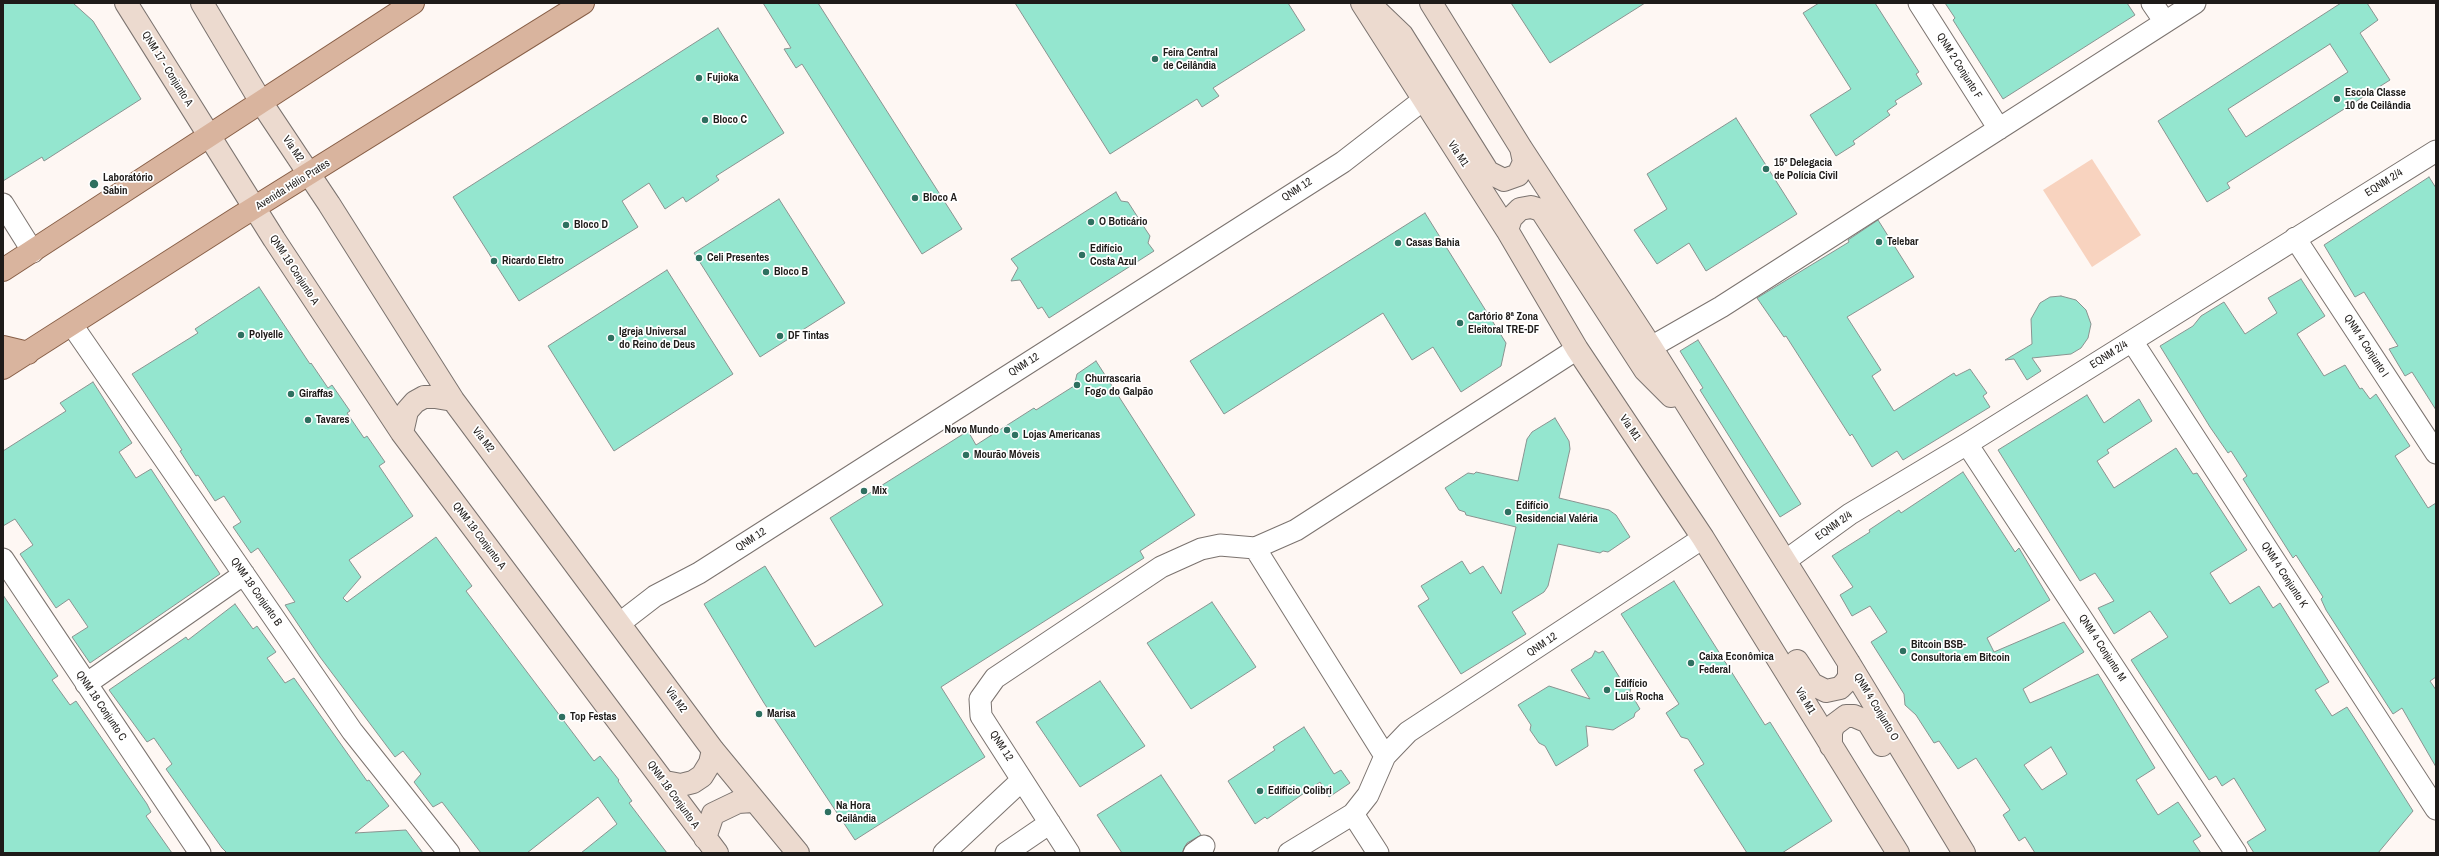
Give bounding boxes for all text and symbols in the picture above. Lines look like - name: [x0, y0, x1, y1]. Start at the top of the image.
- street label: QNM 17 - Conjunto A: [139, 29, 195, 109]
- street label: QNM 2 Conjunto F: [1933, 31, 1985, 101]
- place label: Feira Central de Ceilândia: [1163, 46, 1218, 72]
- marker: Feira Central de Ceilândia: [1150, 54, 1160, 64]
- place label: Fujioka: [707, 71, 739, 85]
- marker: Fujioka: [694, 73, 704, 83]
- place label: Escola Classe 10 de Ceilândia: [2345, 86, 2411, 112]
- marker: Escola Classe 10 de Ceilândia: [2332, 94, 2342, 104]
- place label: Bloco C: [713, 113, 747, 127]
- marker: Bloco C: [700, 115, 710, 125]
- street label: Via M2: [280, 134, 306, 164]
- street label: Via M1: [1445, 138, 1471, 170]
- place label: 15º Delegacia de Polícia Civil: [1774, 156, 1838, 182]
- street label: Avenida Hélio Prates: [253, 157, 333, 213]
- marker: 15º Delegacia de Polícia Civil: [1761, 164, 1771, 174]
- street label: EQNM 2/4: [2363, 166, 2405, 200]
- place label: Laboratório Sabin: [103, 171, 153, 197]
- street label: QNM 12: [1279, 175, 1315, 205]
- marker: Laboratório Sabin: [88, 178, 100, 190]
- place label: Bloco A: [923, 191, 957, 205]
- marker: Bloco A: [910, 193, 920, 203]
- place label: O Boticário: [1099, 215, 1148, 229]
- marker: O Boticário: [1086, 217, 1096, 227]
- place label: Bloco D: [574, 218, 608, 232]
- marker: Bloco D: [561, 220, 571, 230]
- street label: QNM 18 Conjunto A: [266, 233, 322, 307]
- place label: Telebar: [1887, 235, 1918, 249]
- place label: Casas Bahia: [1406, 236, 1460, 250]
- marker: Telebar: [1874, 237, 1884, 247]
- marker: Casas Bahia: [1393, 238, 1403, 248]
- place label: Edifício Costa Azul: [1090, 242, 1137, 268]
- marker: Edifício Costa Azul: [1077, 250, 1087, 260]
- place label: Celi Presentes: [707, 251, 769, 265]
- marker: Celi Presentes: [694, 253, 704, 263]
- place label: Ricardo Eletro: [502, 254, 564, 268]
- marker: Ricardo Eletro: [489, 256, 499, 266]
- place label: Bloco B: [774, 265, 808, 279]
- marker: Bloco B: [761, 267, 771, 277]
- place label: Cartório 8ª Zona Eleitoral TRE-DF: [1468, 310, 1539, 336]
- street label: QNM 4 Conjunto I: [2341, 312, 2391, 380]
- marker: Cartório 8ª Zona Eleitoral TRE-DF: [1455, 318, 1465, 328]
- place label: Igreja Universal do Reino de Deus: [619, 325, 695, 351]
- place label: Polyelle: [249, 328, 283, 342]
- place label: DF Tintas: [788, 329, 829, 343]
- marker: Polyelle: [236, 330, 246, 340]
- marker: DF Tintas: [775, 331, 785, 341]
- marker: Igreja Universal do Reino de Deus: [606, 333, 616, 343]
- street label: EQNM 2/4: [2088, 338, 2130, 372]
- street label: QNM 12: [1006, 351, 1042, 379]
- place label: Churrascaria Fogo do Galpão: [1085, 372, 1153, 398]
- marker: Churrascaria Fogo do Galpão: [1072, 380, 1082, 390]
- place label: Giraffas: [299, 387, 333, 401]
- marker: Giraffas: [286, 389, 296, 399]
- place label: Tavares: [316, 413, 349, 427]
- street label: Via M1: [1617, 413, 1643, 443]
- marker: Tavares: [303, 415, 313, 425]
- place label: Novo Mundo: [944, 423, 999, 437]
- street label: Via M2: [469, 425, 497, 455]
- marker: Novo Mundo: [1002, 425, 1012, 435]
- place label: Lojas Americanas: [1023, 428, 1100, 442]
- marker: Lojas Americanas: [1010, 430, 1020, 440]
- place label: Mourão Móveis: [974, 448, 1040, 462]
- marker: Mourão Móveis: [961, 450, 971, 460]
- place label: Mix: [872, 484, 887, 498]
- marker: Mix: [859, 486, 869, 496]
- place label: Edifício Residencial Valéria: [1516, 499, 1598, 525]
- street label: QNM 18 Conjunto A: [449, 500, 509, 572]
- marker: Edifício Residencial Valéria: [1503, 507, 1513, 517]
- street label: EQNM 2/4: [1813, 509, 1855, 543]
- street label: QNM 12: [733, 525, 769, 555]
- street label: QNM 4 Conjunto K: [2258, 540, 2310, 610]
- street label: QNM 18 Conjunto B: [227, 555, 285, 629]
- street label: QNM 4 Conjunto M: [2075, 612, 2129, 684]
- street label: QNM 12: [1524, 630, 1560, 660]
- place label: Bitcoin BSB- Consultoria em Bitcoin: [1911, 638, 2010, 664]
- marker: Bitcoin BSB- Consultoria em Bitcoin: [1898, 646, 1908, 656]
- place label: Caixa Econômica Federal: [1699, 650, 1774, 676]
- marker: Caixa Econômica Federal: [1686, 658, 1696, 668]
- street label: QNM 18 Conjunto C: [73, 669, 129, 743]
- street label: QNM 4 Conjunto O: [1851, 671, 1901, 743]
- place label: Edifício Luis Rocha: [1615, 677, 1664, 703]
- street label: Via M2: [662, 685, 690, 715]
- marker: Edifício Luis Rocha: [1602, 685, 1612, 695]
- street label: Via M1: [1792, 685, 1818, 717]
- place label: Marisa: [767, 707, 796, 721]
- marker: Marisa: [754, 709, 764, 719]
- place label: Top Festas: [570, 710, 617, 724]
- marker: Top Festas: [557, 712, 567, 722]
- street label: QNM 12: [986, 728, 1016, 764]
- street label: QNM 18 Conjunto A: [644, 758, 702, 832]
- place label: Edifício Colibri: [1268, 784, 1332, 798]
- marker: Edifício Colibri: [1255, 786, 1265, 796]
- place label: Na Hora Ceilândia: [836, 799, 876, 825]
- marker: Na Hora Ceilândia: [823, 807, 833, 817]

